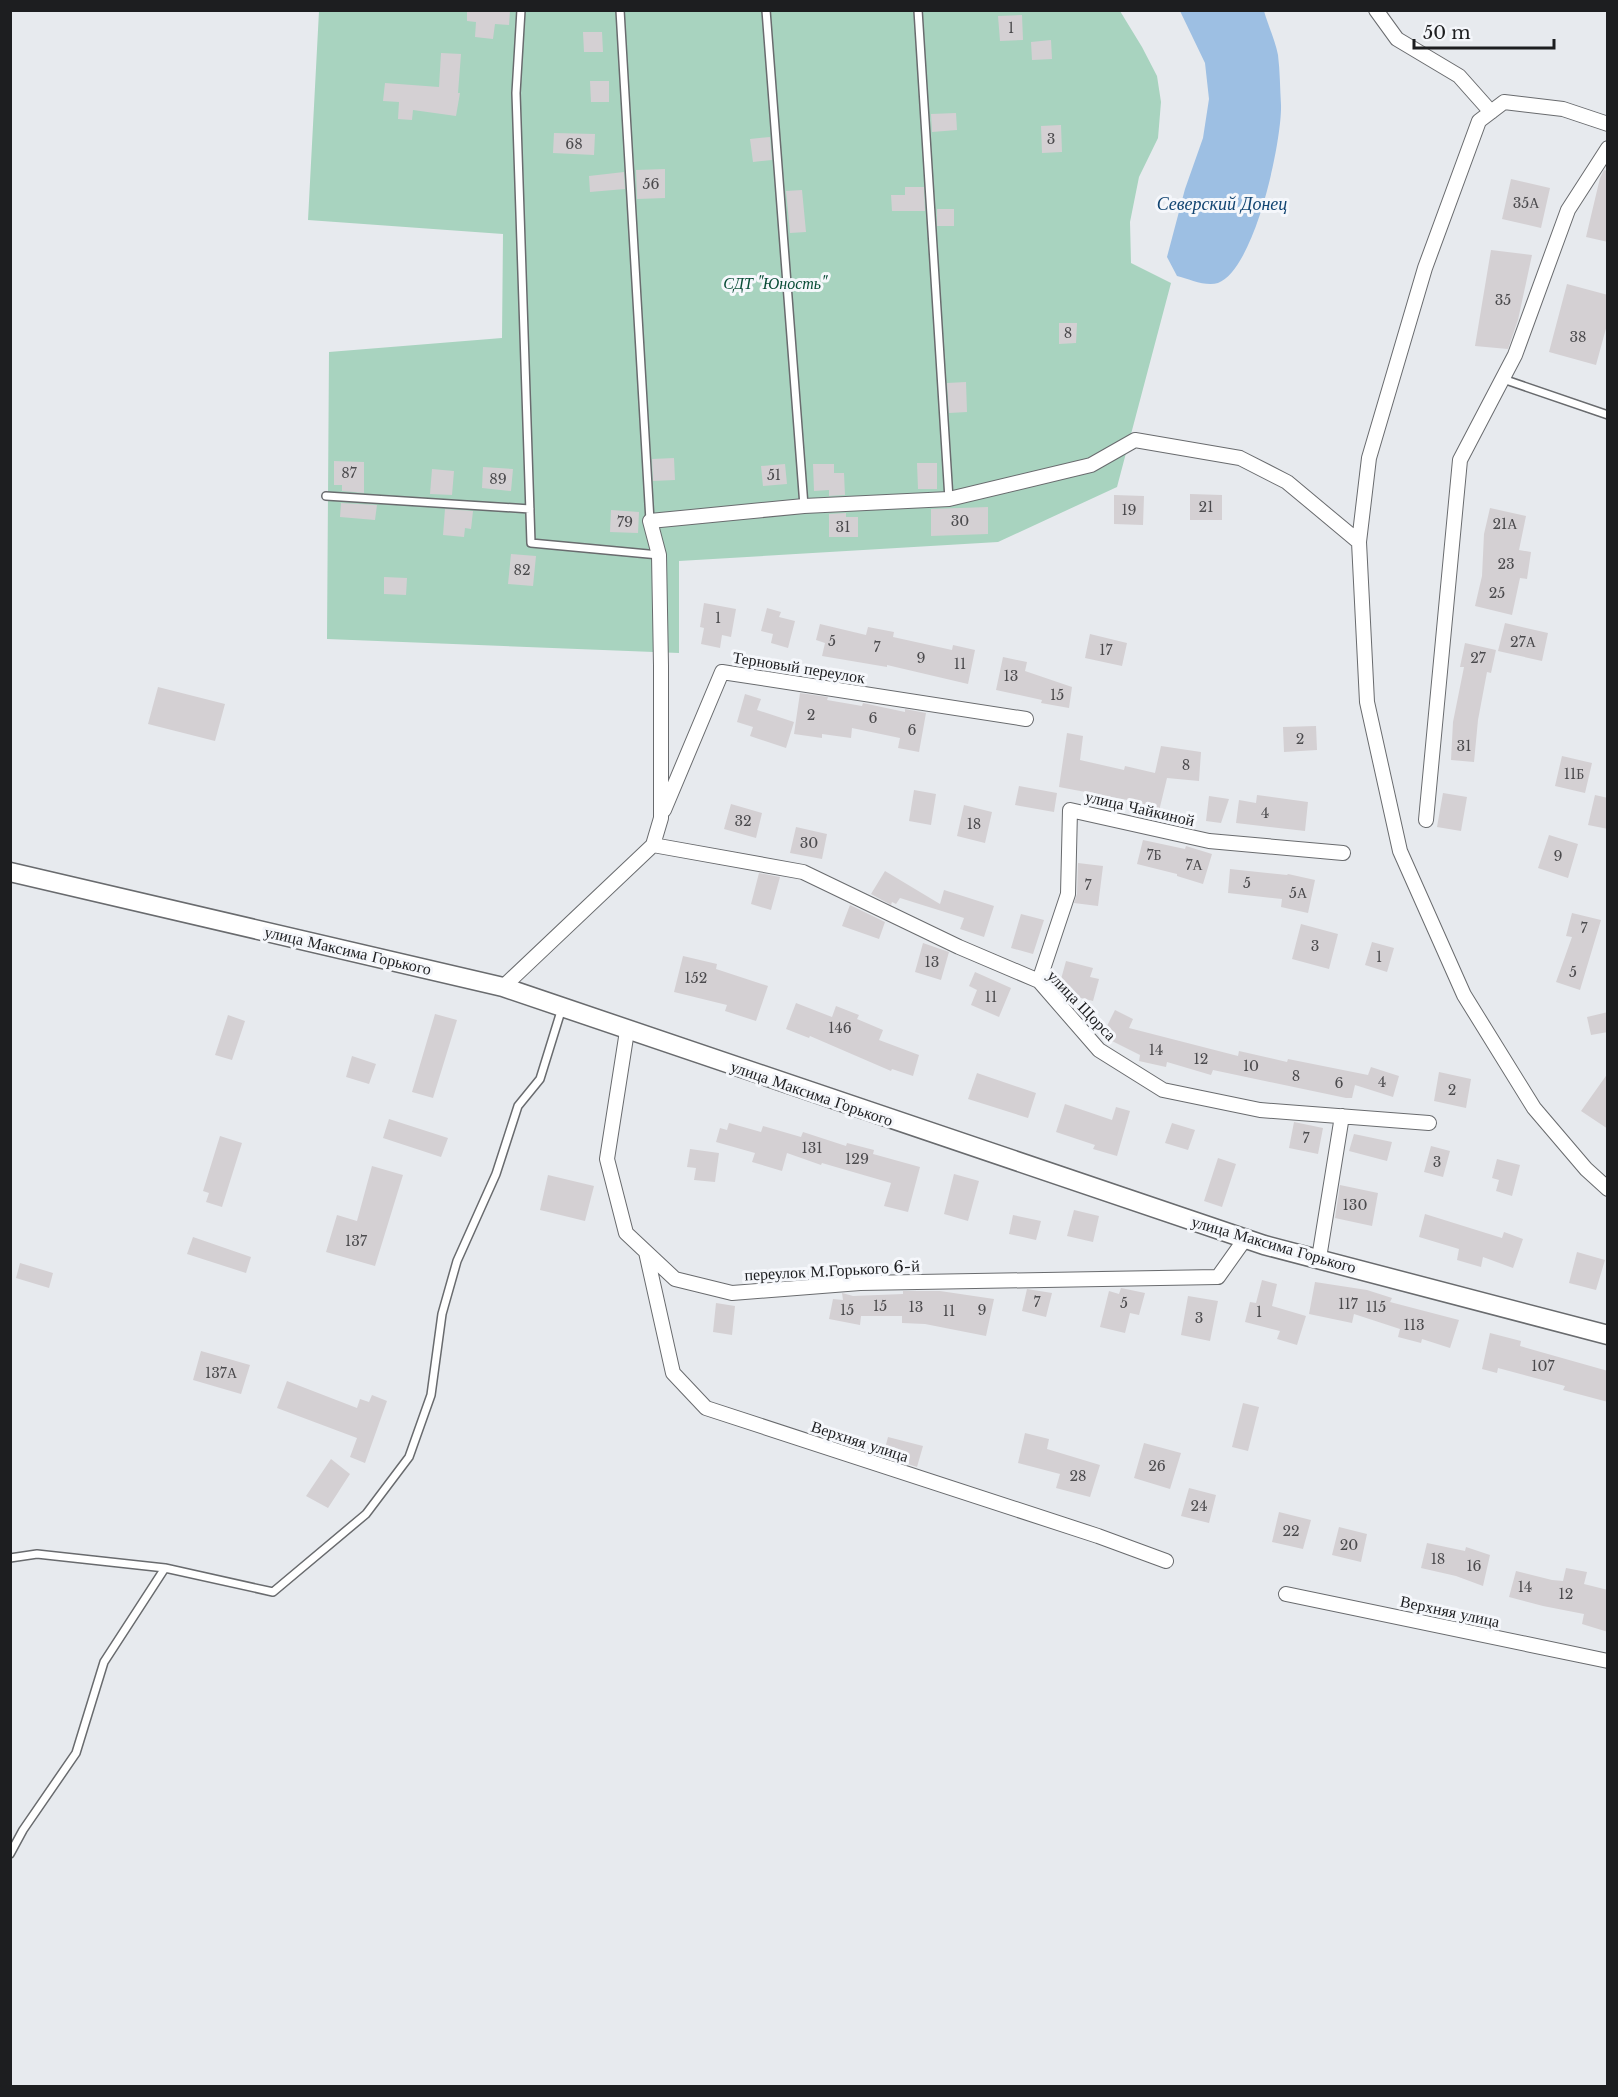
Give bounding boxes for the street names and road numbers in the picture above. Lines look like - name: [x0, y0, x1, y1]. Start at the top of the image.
- street label: Терновый переулок: [731, 647, 867, 687]
- street label: улица Чайкиной: [1083, 786, 1197, 830]
- street label: улица Максима Горького: [263, 921, 433, 979]
- street label: улица Щорса: [1043, 965, 1121, 1045]
- street label: улица Максима Горького: [728, 1056, 896, 1130]
- street label: улица Максима Горького: [1189, 1211, 1359, 1277]
- street label: переулок М.Горького 6-й: [744, 1255, 921, 1285]
- street label: Верхняя улица: [809, 1416, 911, 1466]
- street label: Верхняя улица: [1398, 1591, 1502, 1631]

